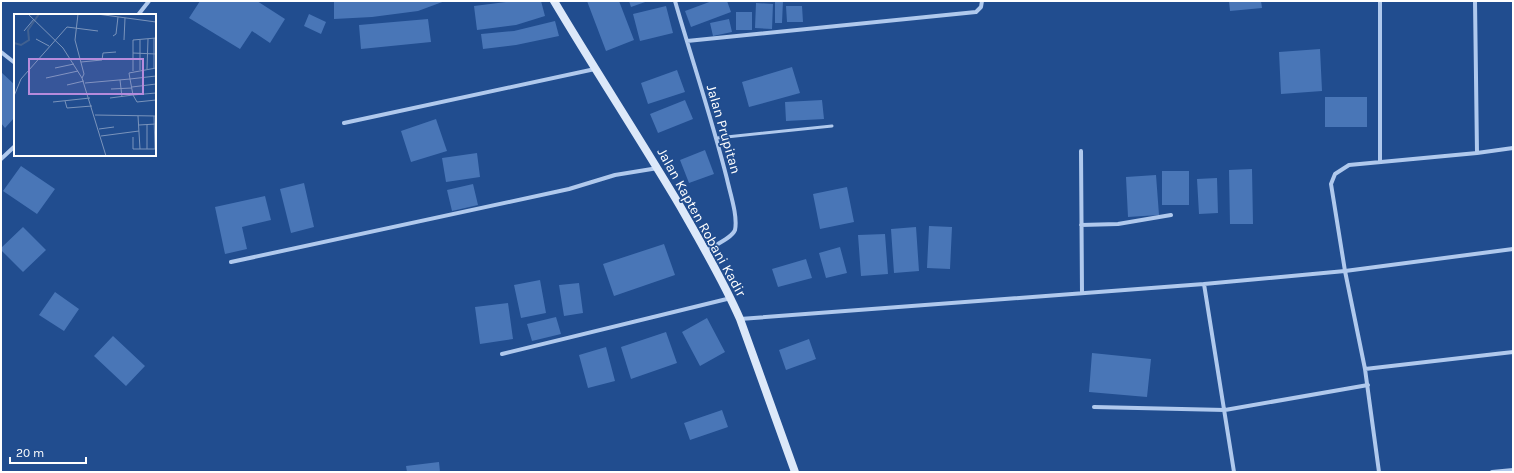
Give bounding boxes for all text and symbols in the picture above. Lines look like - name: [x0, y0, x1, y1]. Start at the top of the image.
- inset map: [14, 14, 156, 156]
- street label: Jalan Prupitan: [703, 83, 744, 176]
- street label: Jalan Kapten Robani Kadir: [654, 145, 750, 300]
- scale bar: [10, 439, 86, 465]
- text: 20 m: [16, 446, 44, 460]

